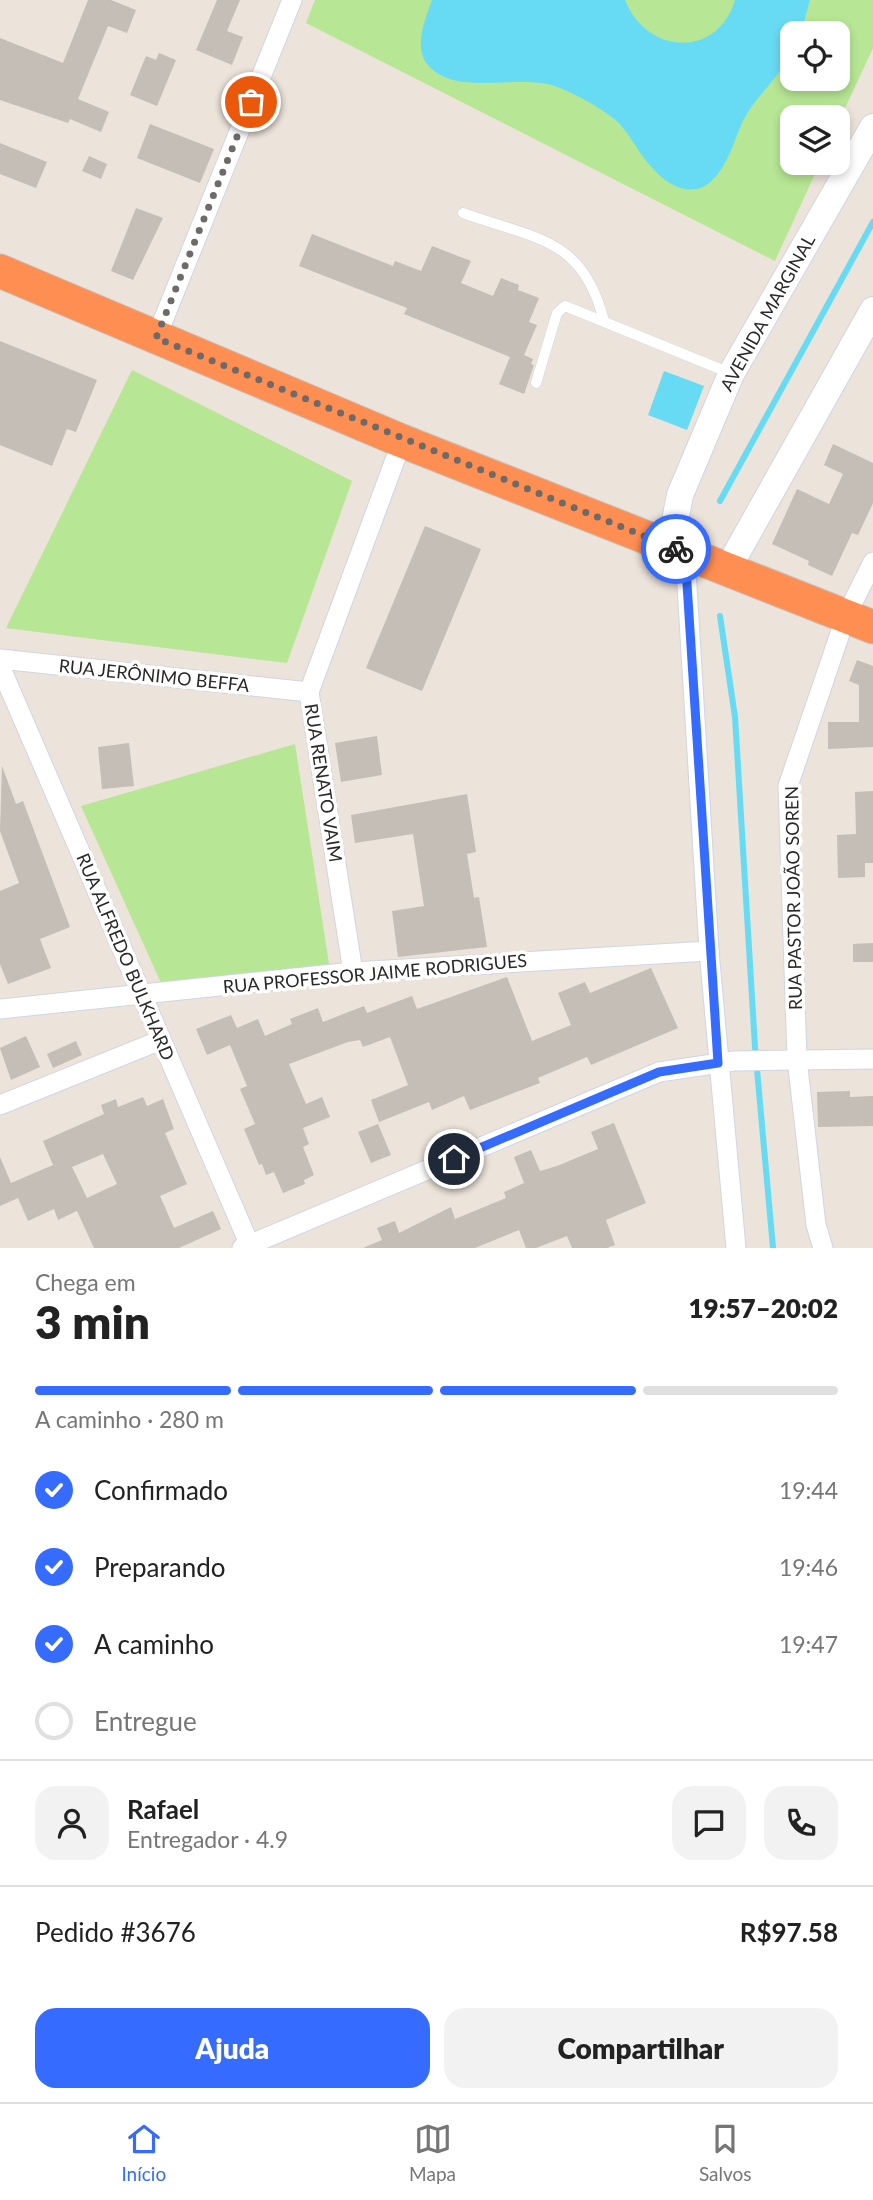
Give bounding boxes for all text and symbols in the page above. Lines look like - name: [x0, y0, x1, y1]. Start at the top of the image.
- map controls: [780, 21, 850, 175]
- button: locate: [780, 21, 850, 91]
- pin: [221, 72, 281, 132]
- icon: bag: [232, 83, 270, 121]
- button: layers: [780, 105, 850, 175]
- street label: AVENIDA MARGINAL: [715, 230, 819, 395]
- courier: [641, 514, 711, 584]
- icon: bike: [657, 530, 695, 568]
- street label: RUA JERÔNIMO BEFFA: [58, 654, 251, 696]
- street label: RUA RENATO VAIM: [301, 702, 347, 864]
- street label: RUA PASTOR JOÃO SOREN: [780, 786, 806, 1010]
- street label: RUA ALFREDO BULKHARD: [72, 850, 180, 1063]
- street label: RUA PROFESSOR JAIME RODRIGUES: [222, 949, 528, 997]
- pin: [424, 1129, 484, 1189]
- icon: home: [435, 1140, 473, 1178]
- text: Chega em: [35, 1268, 136, 1296]
- text: 19:57–20:02: [688, 1292, 838, 1324]
- text: 3 min: [35, 1294, 150, 1349]
- text: A caminho · 280 m: [35, 1405, 224, 1433]
- icon: check: [35, 1471, 73, 1509]
- text: Confirmado: [94, 1474, 228, 1506]
- text: 19:44: [779, 1476, 838, 1504]
- icon: check: [35, 1548, 73, 1586]
- text: Preparando: [94, 1551, 226, 1583]
- text: 19:46: [779, 1553, 838, 1581]
- icon: check: [35, 1625, 73, 1663]
- text: A caminho: [94, 1628, 214, 1660]
- text: 19:47: [779, 1630, 838, 1658]
- text: Entregue: [94, 1705, 197, 1737]
- button: person: [35, 1786, 109, 1860]
- button: chat: [672, 1786, 746, 1860]
- button: phone: [764, 1786, 838, 1860]
- text: Rafael: [127, 1793, 199, 1825]
- text: Entregador · 4.9: [127, 1825, 288, 1853]
- text: Pedido #3676: [35, 1916, 196, 1948]
- text: R$97.58: [740, 1916, 838, 1948]
- button: Ajuda: [35, 2008, 430, 2088]
- button: Compartilhar: [444, 2008, 838, 2088]
- tab: Início: [121, 2120, 166, 2185]
- tab: Mapa: [409, 2120, 456, 2185]
- tab: Salvos: [699, 2120, 752, 2185]

